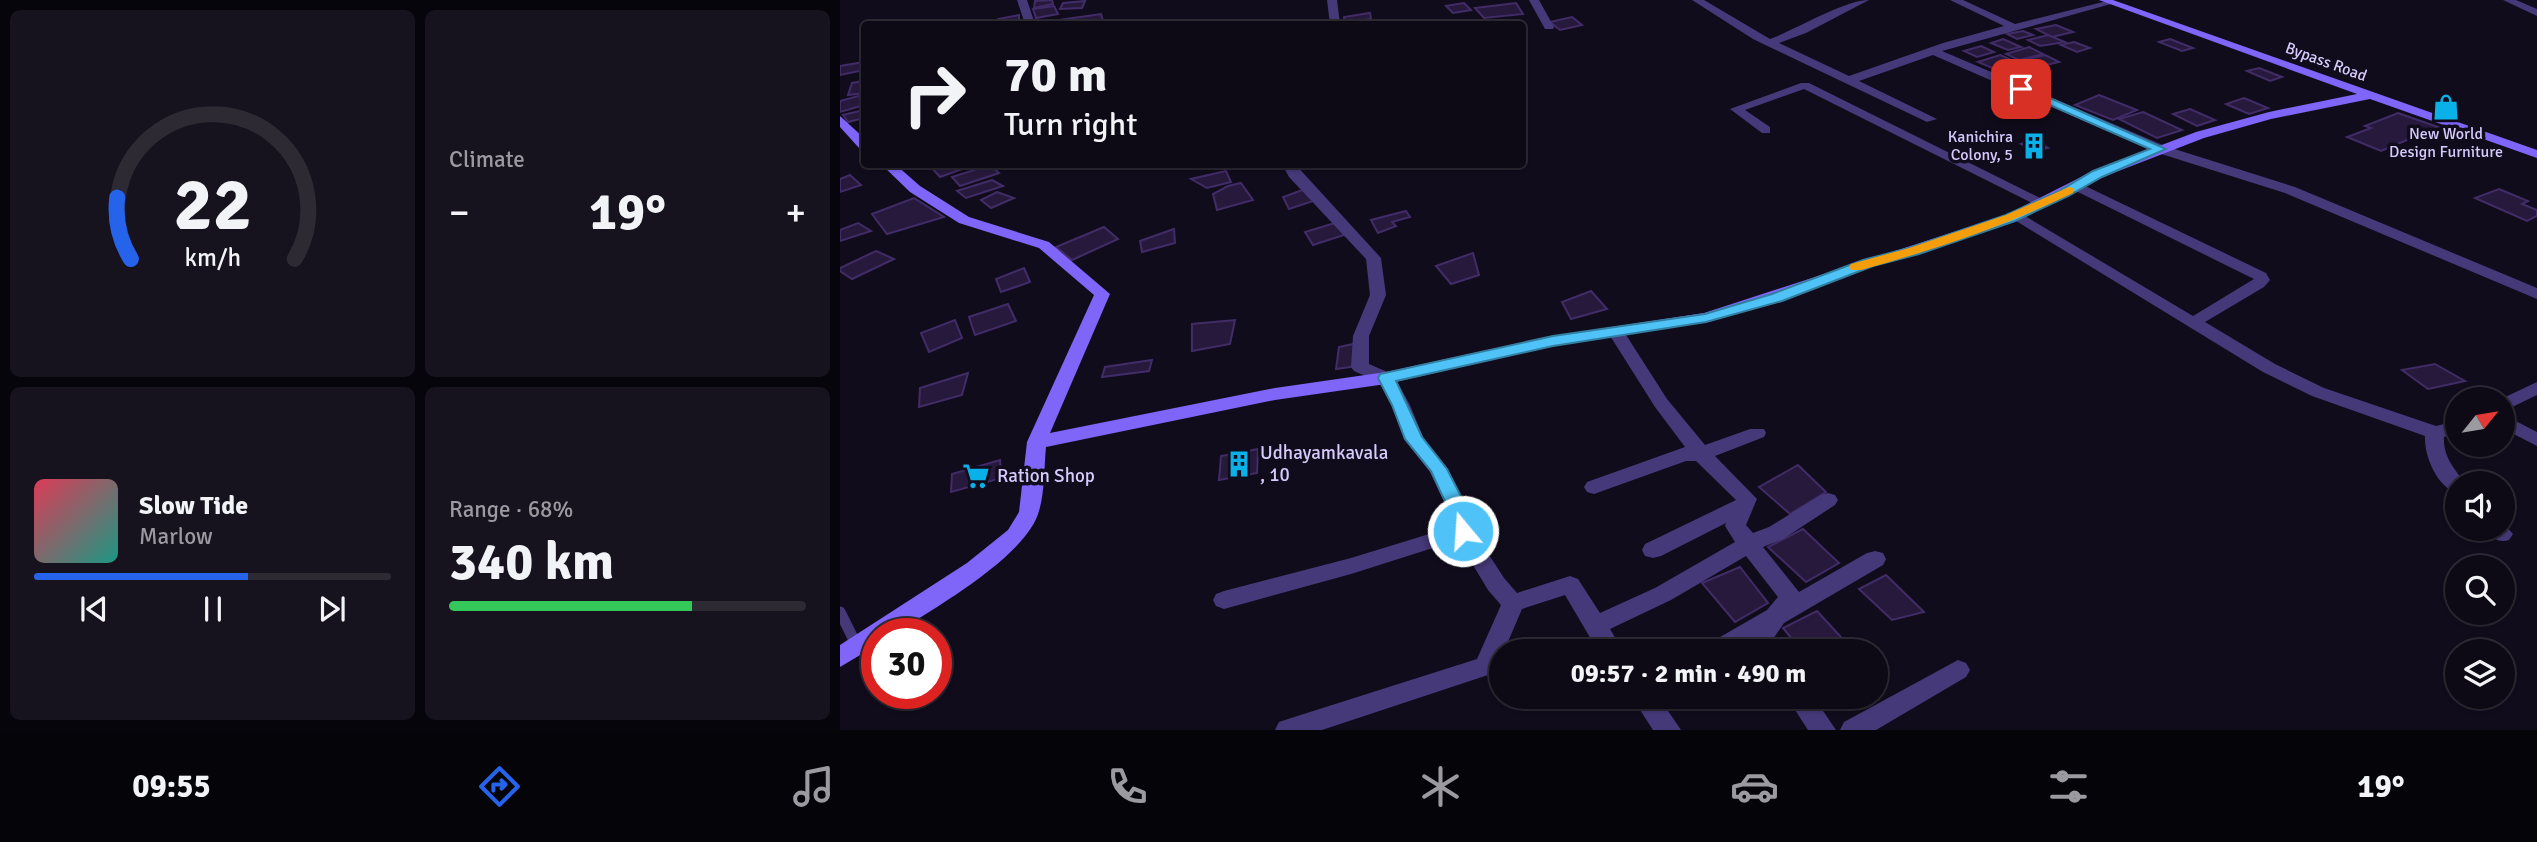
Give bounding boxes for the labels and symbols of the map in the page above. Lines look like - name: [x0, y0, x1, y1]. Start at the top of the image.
- street label: Bypass Road: [2283, 38, 2369, 86]
- pin: [1991, 59, 2051, 119]
- shop icon: New World Design Furniture: [2431, 92, 2461, 122]
- place label: New World Design Furniture: [2389, 124, 2503, 162]
- place label: Kanichira Colony, 5: [1948, 127, 2013, 165]
- building icon: Kanichira Colony, 5: [2019, 131, 2049, 161]
- north arrow: [2445, 387, 2515, 457]
- place label: Udhayamkavala , 10: [1260, 441, 1388, 487]
- building icon: Udhayamkavala , 10: [1224, 449, 1254, 479]
- supermarket icon: Ration Shop: [961, 461, 991, 491]
- place label: Ration Shop: [997, 464, 1095, 488]
- position arrow: [1426, 494, 1500, 568]
- speed limit sign: 30: [861, 618, 952, 709]

